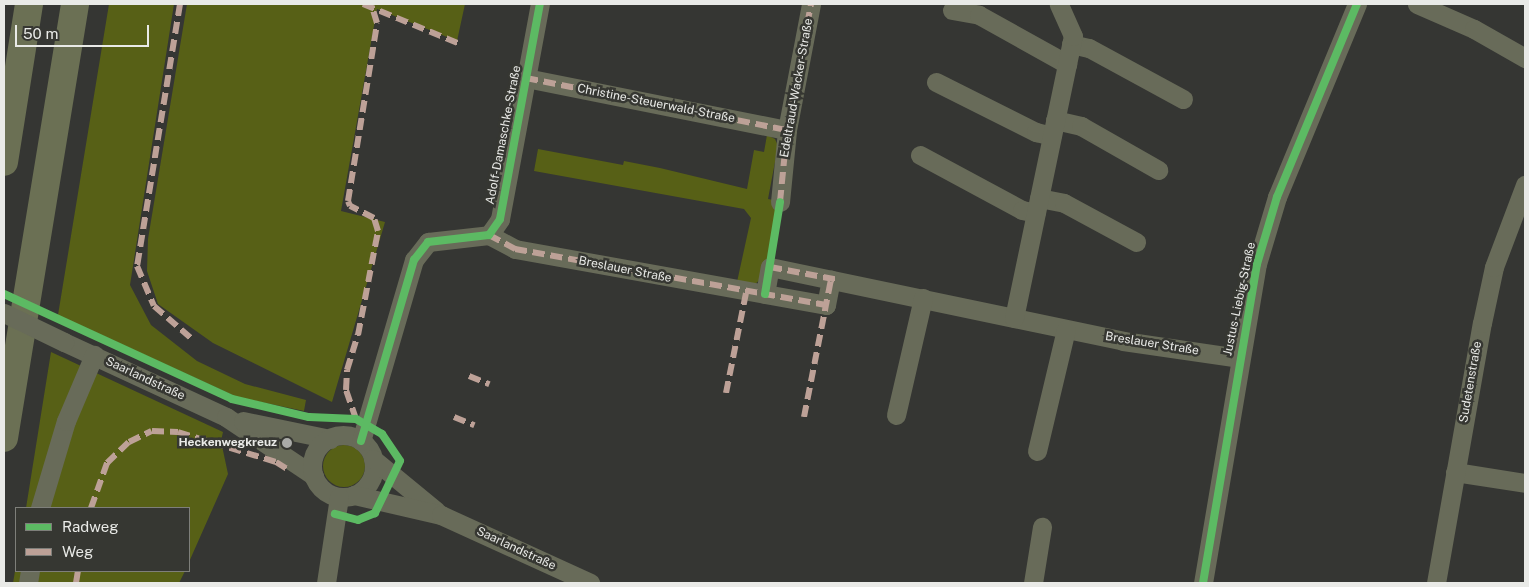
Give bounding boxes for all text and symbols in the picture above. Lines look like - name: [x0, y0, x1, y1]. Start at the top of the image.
- scale bar: [18, 15, 151, 47]
- street label: Edeltraud-Wacker-Straße: [778, 17, 816, 159]
- text: 50 m: [23, 25, 58, 42]
- street label: Adolf-Damaschke-Straße: [483, 64, 525, 206]
- street label: Christine-Steuerwald-Straße: [576, 82, 736, 126]
- street label: Justus-Liebig-Straße: [1221, 241, 1259, 357]
- street label: Breslauer Straße: [577, 254, 673, 286]
- street label: Breslauer Straße: [1104, 329, 1200, 359]
- street label: Sudetenstraße: [1457, 340, 1485, 424]
- street label: Saarlandstraße: [103, 354, 187, 404]
- place label: Heckenwegkreuz: [179, 436, 277, 450]
- marker: Heckenwegkreuz: [281, 437, 293, 449]
- legend: [15, 507, 190, 572]
- text: Radweg: [62, 518, 119, 535]
- street label: Saarlandstraße: [474, 524, 558, 574]
- text: Weg: [62, 543, 93, 560]

